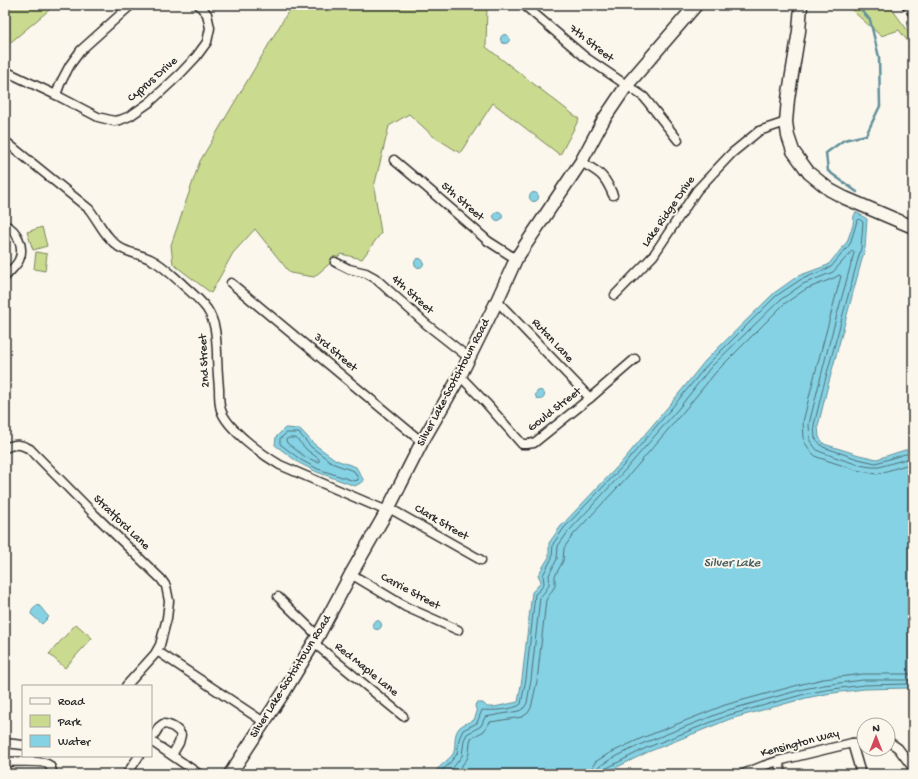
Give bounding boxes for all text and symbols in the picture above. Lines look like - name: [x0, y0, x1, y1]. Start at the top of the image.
- street label: 7th Street: [565, 22, 617, 66]
- street label: Cyprus Drive: [125, 54, 181, 105]
- street label: Lake Ridge Drive: [639, 173, 699, 250]
- street label: 5th Street: [438, 179, 487, 225]
- street label: 4th Street: [388, 272, 437, 318]
- street label: Silver Lake-Scotchtown Road: [414, 316, 494, 449]
- street label: Rutan Lane: [528, 316, 576, 366]
- street label: 3rd Street: [310, 330, 360, 376]
- street label: 2nd Street: [197, 333, 213, 388]
- street label: Gould Street: [525, 384, 585, 435]
- street label: Stratford Lane: [90, 493, 153, 554]
- street label: Clark Street: [411, 502, 472, 545]
- water label: Silver Lake: [704, 556, 761, 571]
- street label: Carrie Street: [378, 570, 443, 614]
- street label: Silver Lake-Scotchtown Road: [247, 612, 335, 741]
- street label: Red Maple Lane: [331, 640, 401, 700]
- legend: [22, 685, 152, 757]
- text: Road: [58, 696, 85, 710]
- text: Park: [57, 716, 83, 730]
- north arrow: [856, 717, 896, 757]
- text: N: [872, 723, 880, 735]
- street label: Kensington Way: [759, 727, 841, 761]
- text: Water: [58, 736, 92, 750]

